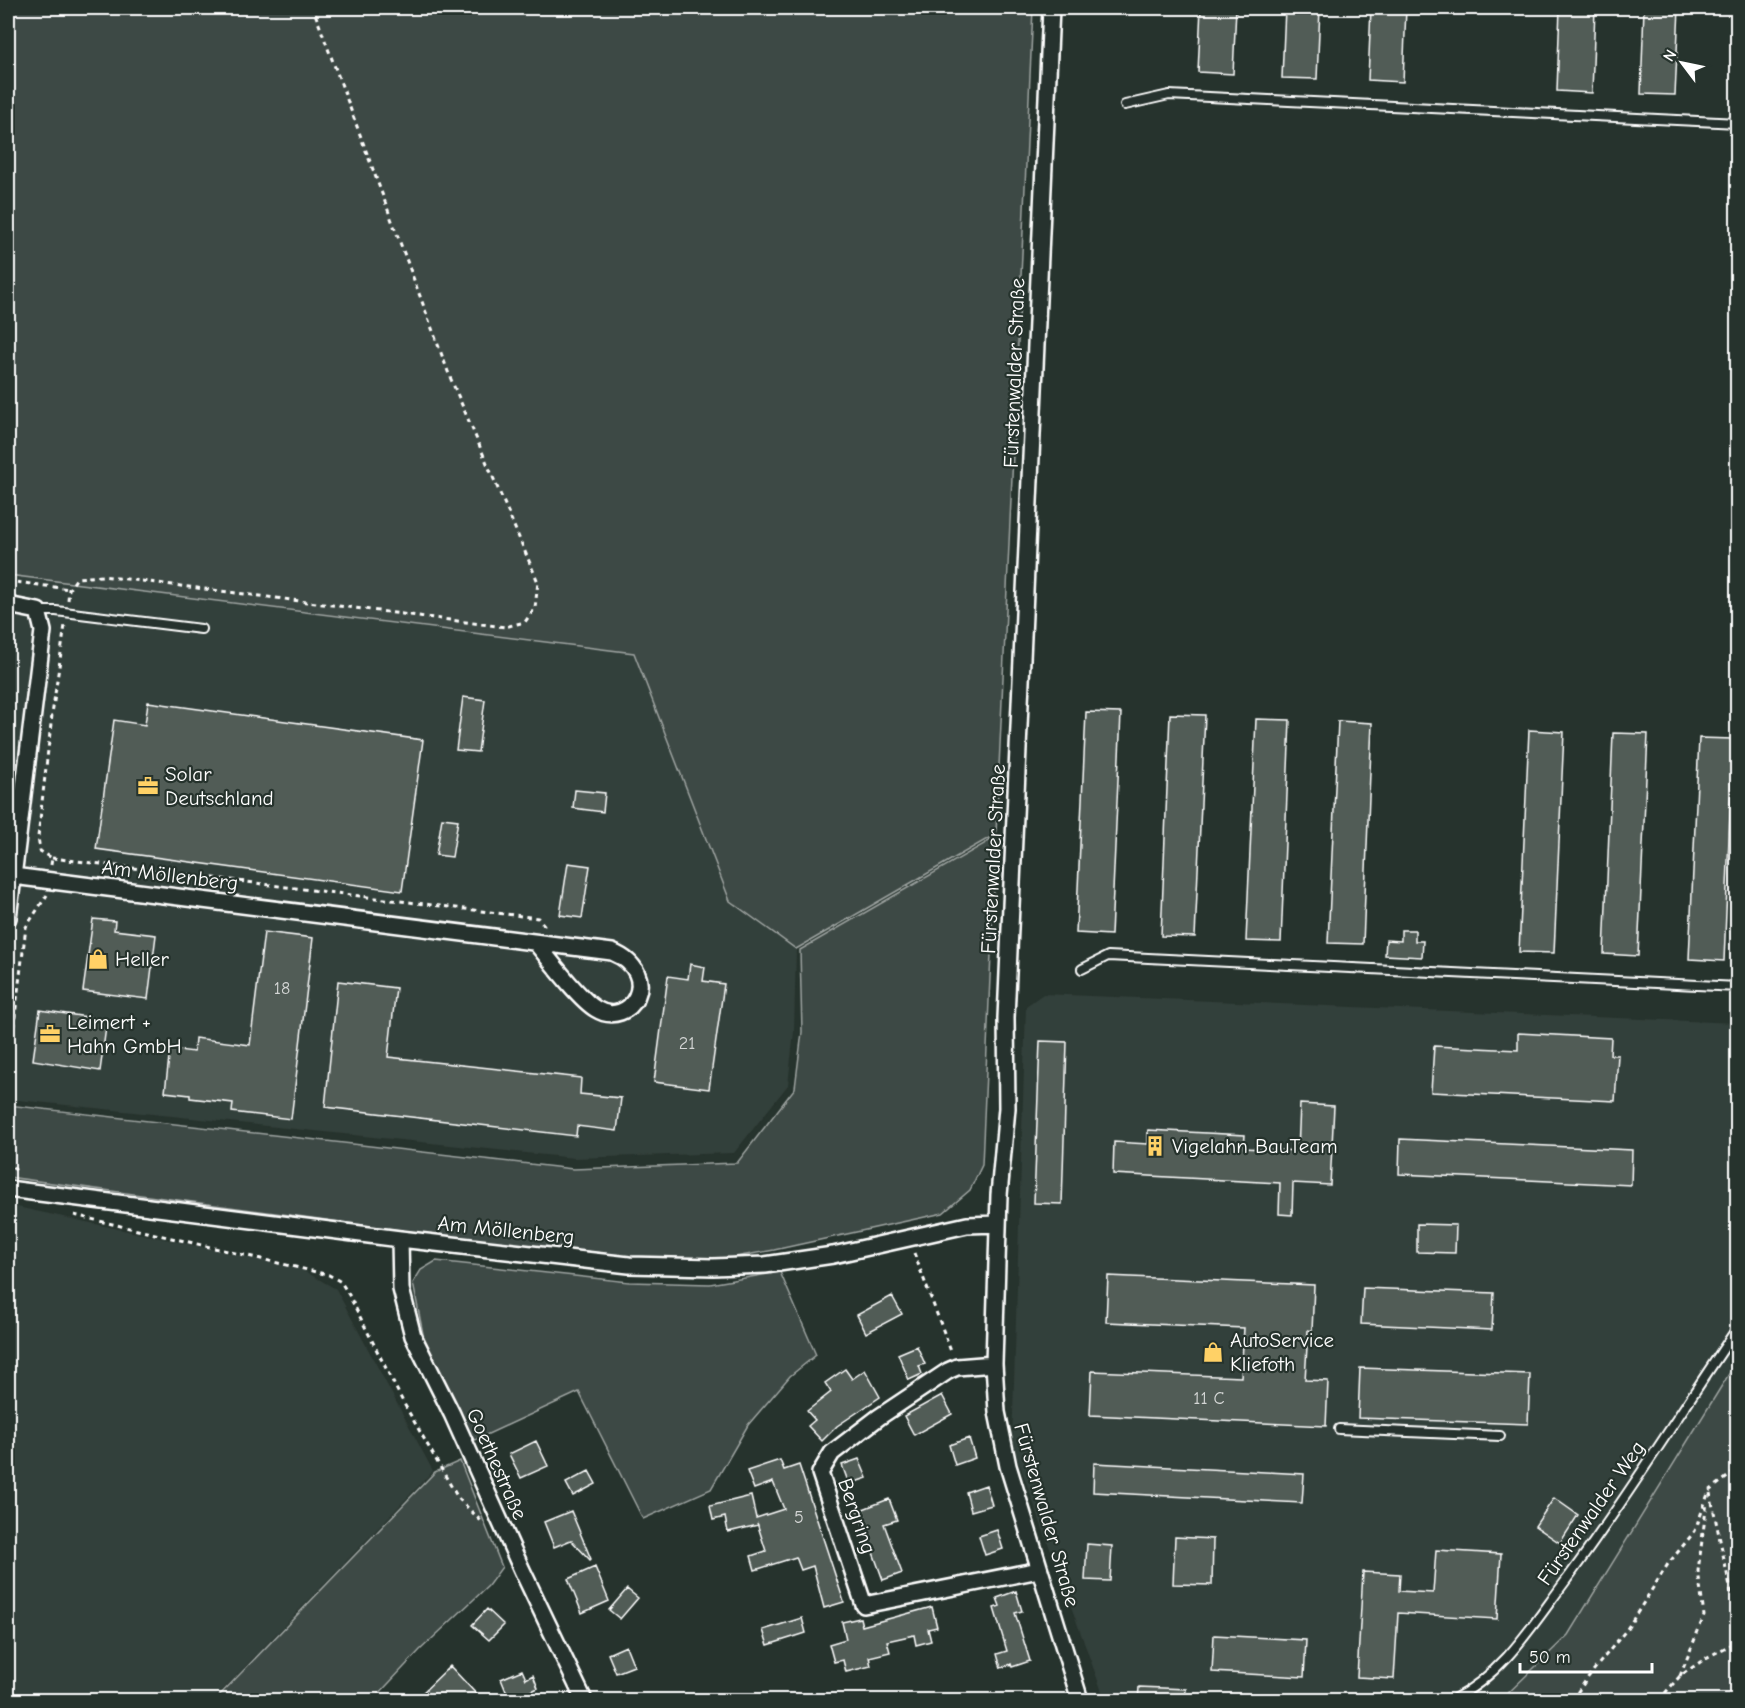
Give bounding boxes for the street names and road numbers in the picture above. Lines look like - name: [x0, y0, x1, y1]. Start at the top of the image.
- street label: Fürstenwalder Straße: [999, 278, 1029, 468]
- street label: Fürstenwalder Straße: [976, 763, 1010, 955]
- street label: Am Möllenberg: [100, 855, 240, 895]
- street label: Am Möllenberg: [437, 1211, 575, 1249]
- street label: Goethestraße: [462, 1405, 532, 1523]
- street label: Fürstenwalder Straße: [1009, 1420, 1085, 1610]
- street label: Fürstenwalder Weg: [1532, 1436, 1650, 1590]
- street label: Bergring: [833, 1475, 881, 1557]

